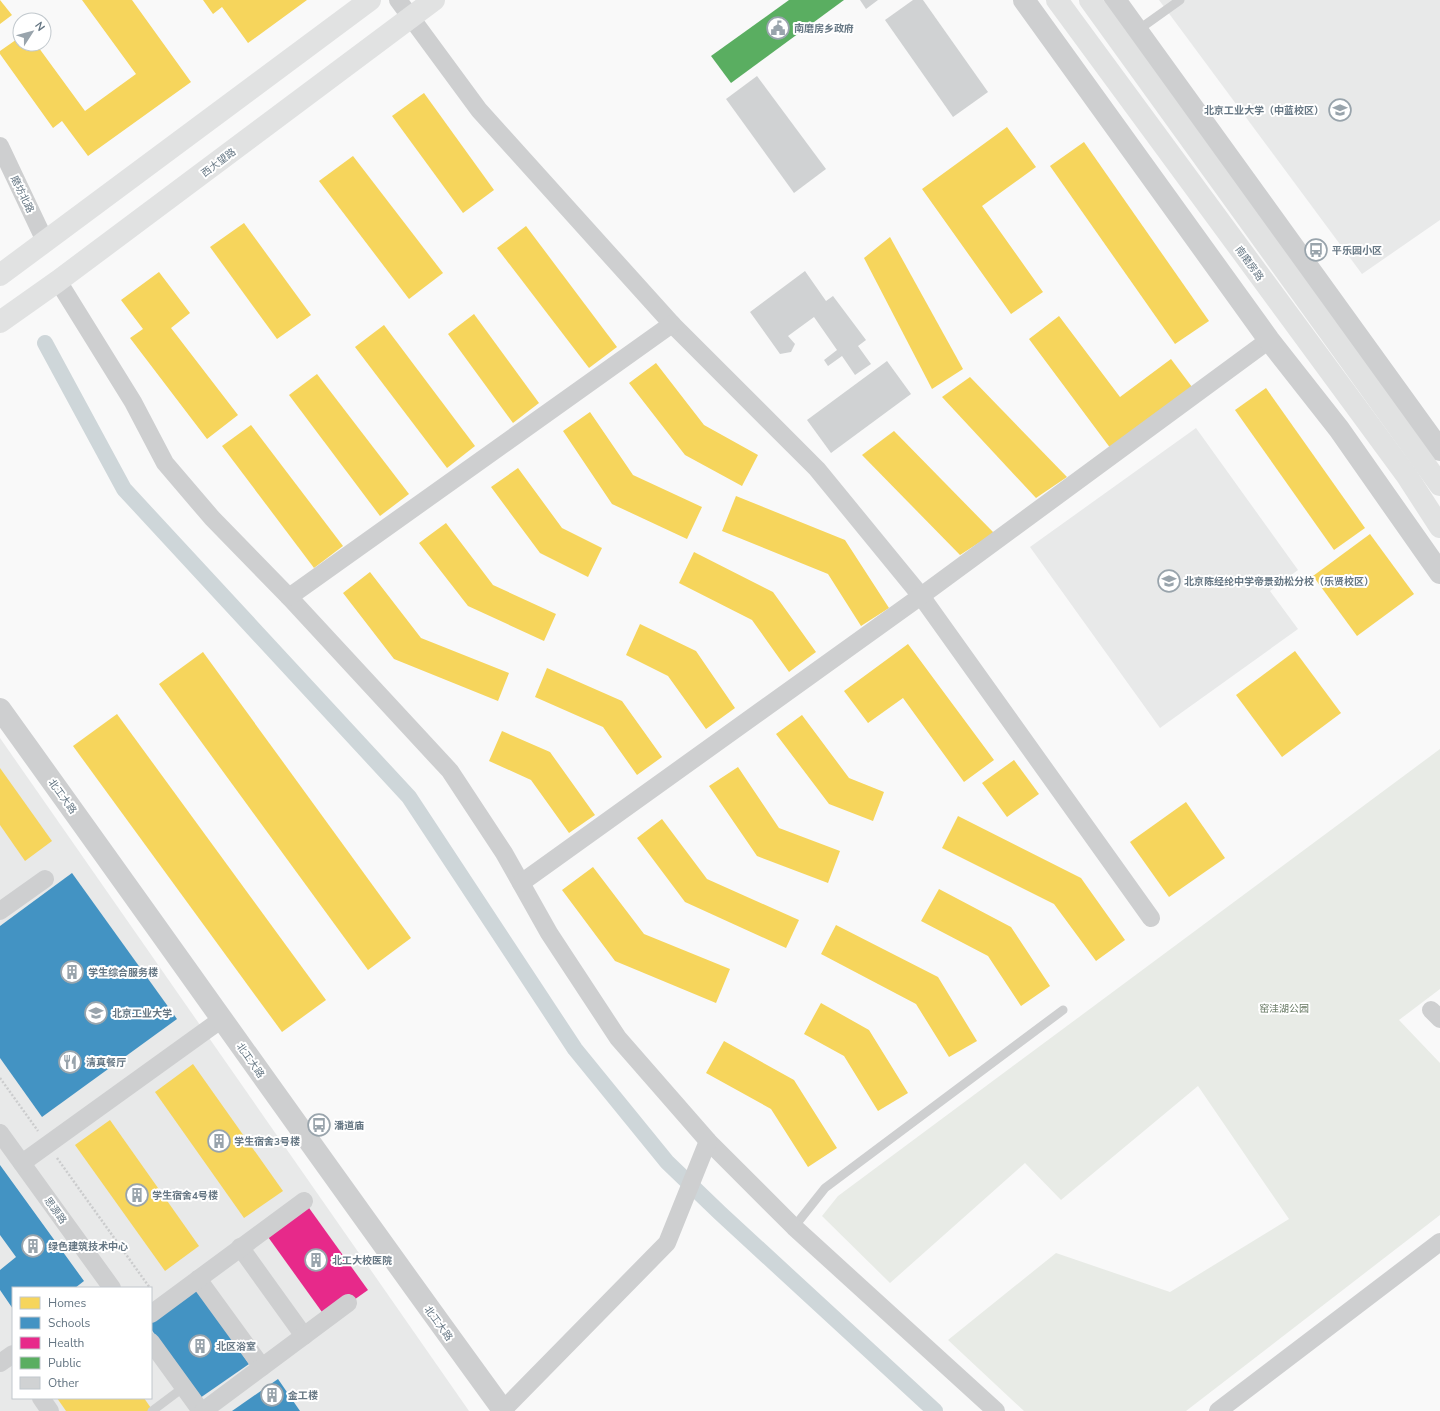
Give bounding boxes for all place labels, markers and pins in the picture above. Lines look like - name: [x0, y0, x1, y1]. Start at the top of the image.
- public building icon: 南磨房乡政府: [765, 15, 791, 41]
- place label: 南磨房乡政府: [794, 22, 854, 36]
- school or university icon: 北京工业大学（中蓝校区）: [1327, 97, 1353, 123]
- place label: 北京工业大学（中蓝校区）: [1204, 104, 1324, 118]
- bus stop icon: 平乐园小区: [1303, 237, 1329, 263]
- place label: 平乐园小区: [1332, 244, 1382, 258]
- school or university icon: 北京陈经纶中学帝景劲松分校（乐贤校区）: [1156, 568, 1182, 594]
- place label: 北京陈经纶中学帝景劲松分校（乐贤校区）: [1184, 575, 1374, 589]
- building icon: 学生综合服务楼: [59, 959, 85, 985]
- place label: 学生综合服务楼: [88, 966, 158, 980]
- school or university icon: 北京工业大学: [83, 1000, 109, 1026]
- place label: 北京工业大学: [112, 1007, 172, 1021]
- restaurant icon: 清真餐厅: [57, 1049, 83, 1075]
- place label: 清真餐厅: [86, 1056, 126, 1070]
- bus stop icon: 潘道庙: [306, 1112, 332, 1138]
- place label: 潘道庙: [334, 1119, 364, 1133]
- building icon: 学生宿舍3号楼: [206, 1128, 232, 1154]
- place label: 学生宿舍3号楼: [234, 1135, 300, 1149]
- building icon: 学生宿舍4号楼: [124, 1182, 150, 1208]
- place label: 学生宿舍4号楼: [152, 1189, 218, 1203]
- building icon: 绿色建筑技术中心: [20, 1233, 46, 1259]
- place label: 绿色建筑技术中心: [48, 1240, 128, 1254]
- building icon: 北工大校医院: [303, 1247, 329, 1273]
- place label: 北工大校医院: [332, 1254, 392, 1268]
- building icon: 北区浴室: [187, 1333, 213, 1359]
- place label: 北区浴室: [216, 1340, 256, 1354]
- building icon: 金工楼: [259, 1382, 285, 1408]
- place label: 金工楼: [287, 1389, 318, 1403]

